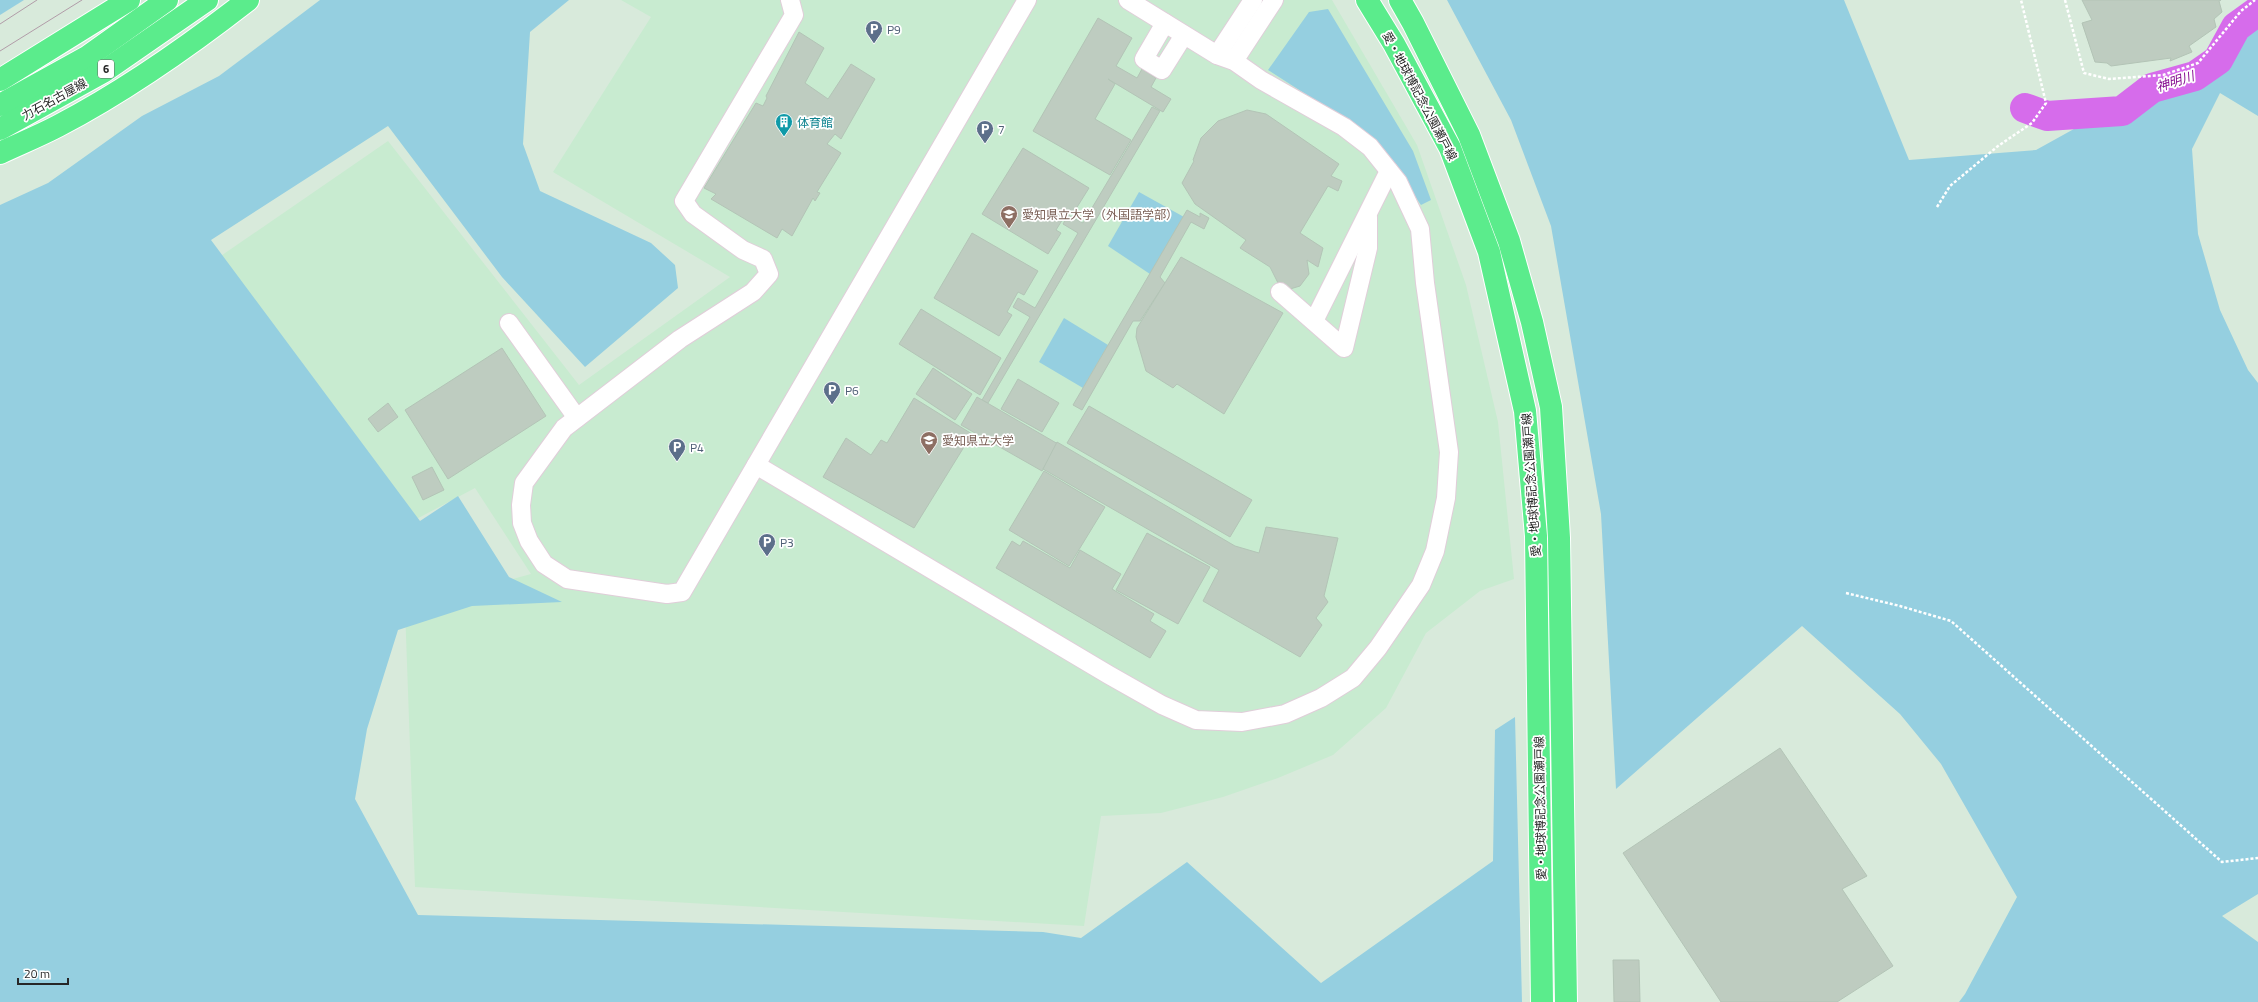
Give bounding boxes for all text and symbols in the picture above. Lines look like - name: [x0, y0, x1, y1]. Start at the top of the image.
- parking icon: P9: [864, 19, 884, 44]
- place label: P9: [887, 20, 901, 39]
- street label: 愛・地球博記念公園瀬戸線: [1378, 28, 1462, 164]
- road number: 6: [98, 60, 114, 78]
- water label: 神明川: [2153, 65, 2199, 97]
- street label: 力石名古屋線: [18, 73, 90, 125]
- building icon: 体育館: [774, 112, 794, 137]
- place label: 体育館: [797, 113, 833, 132]
- parking icon: 7: [975, 119, 995, 144]
- place label: 7: [998, 120, 1005, 139]
- school or university icon: 愛知県立大学（外国語学部）: [999, 204, 1019, 229]
- place label: 愛知県立大学（外国語学部）: [1022, 205, 1178, 224]
- parking icon: P6: [822, 380, 842, 405]
- place label: P6: [845, 381, 859, 400]
- street label: 愛・地球博記念公園瀬戸線: [1517, 413, 1545, 557]
- school or university icon: 愛知県立大学: [919, 430, 939, 455]
- place label: 愛知県立大学: [942, 431, 1014, 450]
- parking icon: P4: [667, 437, 687, 462]
- place label: P4: [690, 438, 704, 457]
- parking icon: P3: [757, 532, 777, 557]
- place label: P3: [780, 533, 794, 552]
- street label: 愛・地球博記念公園瀬戸線: [1529, 736, 1551, 880]
- scale bar: [18, 960, 68, 986]
- text: 20 m: [24, 964, 50, 983]

